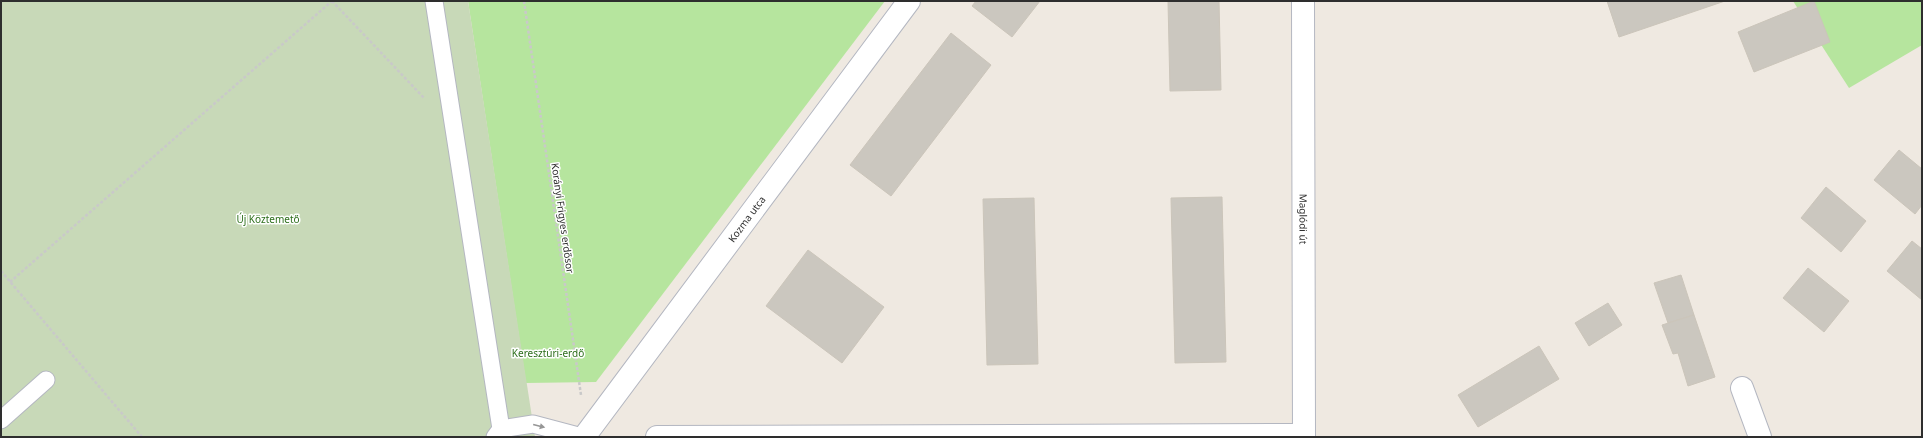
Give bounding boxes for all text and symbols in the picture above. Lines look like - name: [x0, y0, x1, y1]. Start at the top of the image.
- street label: Korányi Frigyes erdősor: [548, 162, 578, 274]
- street label: Kozma utca: [725, 193, 769, 245]
- street label: Maglódi út: [1296, 194, 1311, 245]
- park label: Új Köztemető: [236, 212, 300, 226]
- park label: Keresztúri-erdő: [512, 346, 584, 360]
- one-way arrow: [534, 423, 546, 429]

